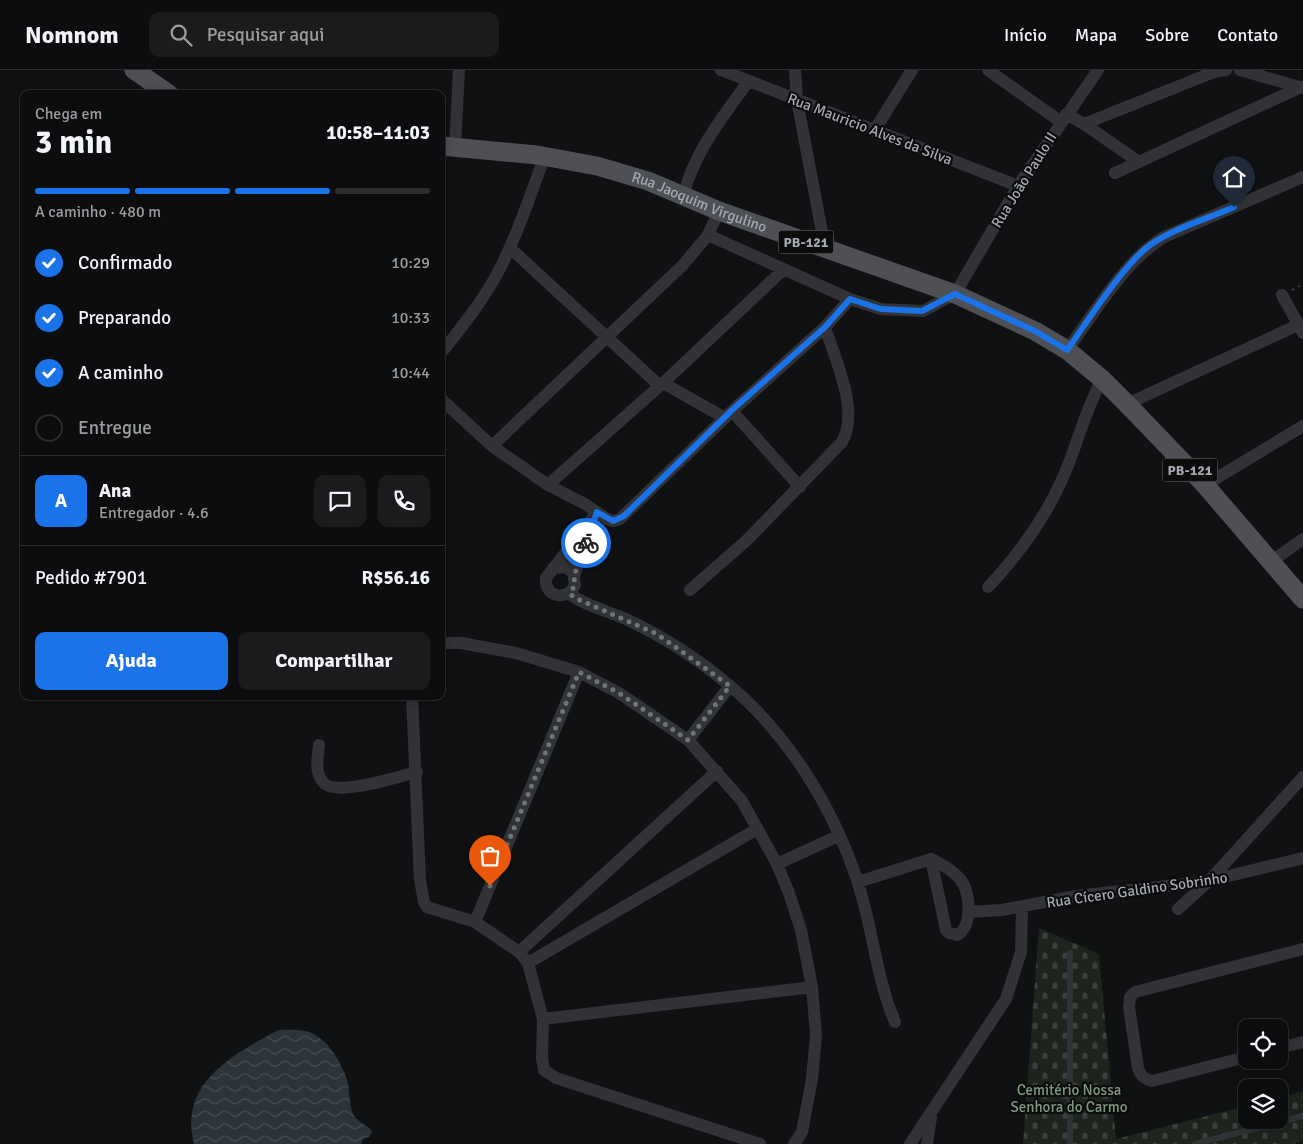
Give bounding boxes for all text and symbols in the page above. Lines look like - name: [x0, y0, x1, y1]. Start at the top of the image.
- search box: [149, 12, 499, 57]
- text: Nomnom: [25, 20, 119, 50]
- icon: search: [167, 21, 195, 49]
- text: Pesquisar aqui: [207, 23, 325, 47]
- text: Início: [1004, 24, 1047, 46]
- text: Mapa: [1075, 24, 1117, 46]
- text: Sobre: [1145, 24, 1189, 46]
- text: Contato: [1217, 24, 1278, 46]
- street label: Rua Mauricio Alves da Silva: [785, 89, 955, 169]
- text: Chega em: [35, 104, 102, 124]
- text: 10:58–11:03: [326, 121, 430, 145]
- text: 3 min: [35, 123, 112, 162]
- street label: Rua João Paulo II: [987, 129, 1061, 231]
- pin: [1213, 156, 1255, 207]
- icon: home: [1220, 163, 1248, 191]
- street label: Rua Jaoquim Virgulino: [630, 168, 769, 236]
- text: A caminho · 480 m: [35, 202, 161, 222]
- road number: PB-121: [778, 230, 834, 253]
- icon: check: [35, 249, 63, 277]
- text: Confirmado: [78, 251, 172, 275]
- text: 10:29: [391, 253, 430, 273]
- icon: check: [35, 304, 63, 332]
- text: Preparando: [78, 306, 171, 330]
- text: 10:33: [391, 308, 430, 328]
- icon: check: [35, 359, 63, 387]
- text: A caminho: [78, 361, 163, 385]
- text: 10:44: [391, 363, 430, 383]
- text: Entregue: [78, 416, 152, 440]
- road number: PB-121: [1162, 458, 1218, 482]
- button: chat: [314, 475, 366, 527]
- button: phone: [378, 475, 430, 527]
- text: Ana: [99, 479, 131, 503]
- text: A: [55, 489, 67, 513]
- text: Entregador · 4.6: [99, 503, 209, 523]
- courier: [561, 518, 611, 568]
- icon: bike: [572, 529, 600, 557]
- text: Pedido #7901: [35, 566, 147, 590]
- text: R$56.16: [362, 566, 430, 590]
- button: Ajuda: [35, 632, 228, 690]
- button: Compartilhar: [238, 632, 430, 690]
- pin: [469, 835, 511, 886]
- icon: bag: [476, 842, 504, 870]
- street label: Rua Cícero Galdino Sobrinho: [1045, 868, 1229, 912]
- map controls: [1238, 1019, 1288, 1129]
- button: locate: [1238, 1019, 1288, 1069]
- button: layers: [1238, 1079, 1288, 1129]
- park label: Cemitério Nossa Senhora do Carmo: [1010, 1081, 1128, 1116]

